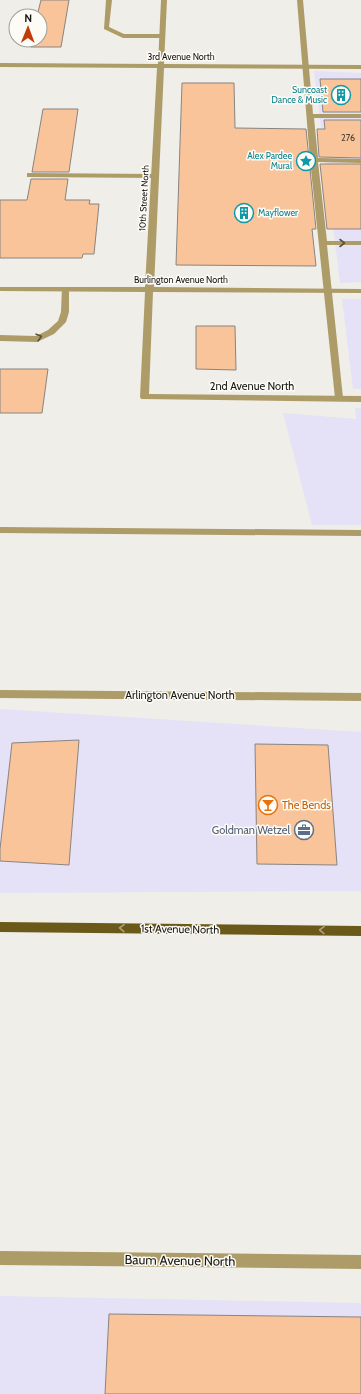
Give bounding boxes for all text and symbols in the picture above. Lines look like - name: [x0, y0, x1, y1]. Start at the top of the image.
- north arrow: [8, 8, 48, 48]
- text: N: [24, 11, 32, 25]
- street label: 3rd Avenue North: [147, 51, 215, 62]
- place label: Suncoast Dance & Music: [271, 84, 327, 105]
- building icon: Suncoast Dance & Music: [330, 84, 352, 106]
- house number: 276: [341, 132, 355, 143]
- place label: Alex Pardee Mural: [247, 150, 293, 171]
- place icon: Alex Pardee Mural: [295, 150, 317, 172]
- street label: 10th Street North: [136, 165, 151, 231]
- building icon: Mayflower: [233, 202, 255, 224]
- place label: Mayflower: [258, 207, 298, 218]
- one-way arrow: [339, 239, 345, 247]
- street label: Burlington Avenue North: [134, 274, 228, 285]
- one-way arrow: [35, 333, 42, 342]
- street label: 2nd Avenue North: [210, 379, 294, 393]
- street label: Arlington Avenue North: [125, 688, 235, 702]
- bar icon: The Bends: [257, 794, 279, 816]
- place label: The Bends: [282, 798, 331, 812]
- office icon: Goldman Wetzel: [293, 819, 315, 841]
- place label: Goldman Wetzel: [212, 823, 290, 837]
- street label: 1st Avenue North: [141, 921, 219, 937]
- one-way arrow: [119, 924, 125, 932]
- one-way arrow: [319, 926, 325, 934]
- street label: Baum Avenue North: [124, 1251, 236, 1269]

